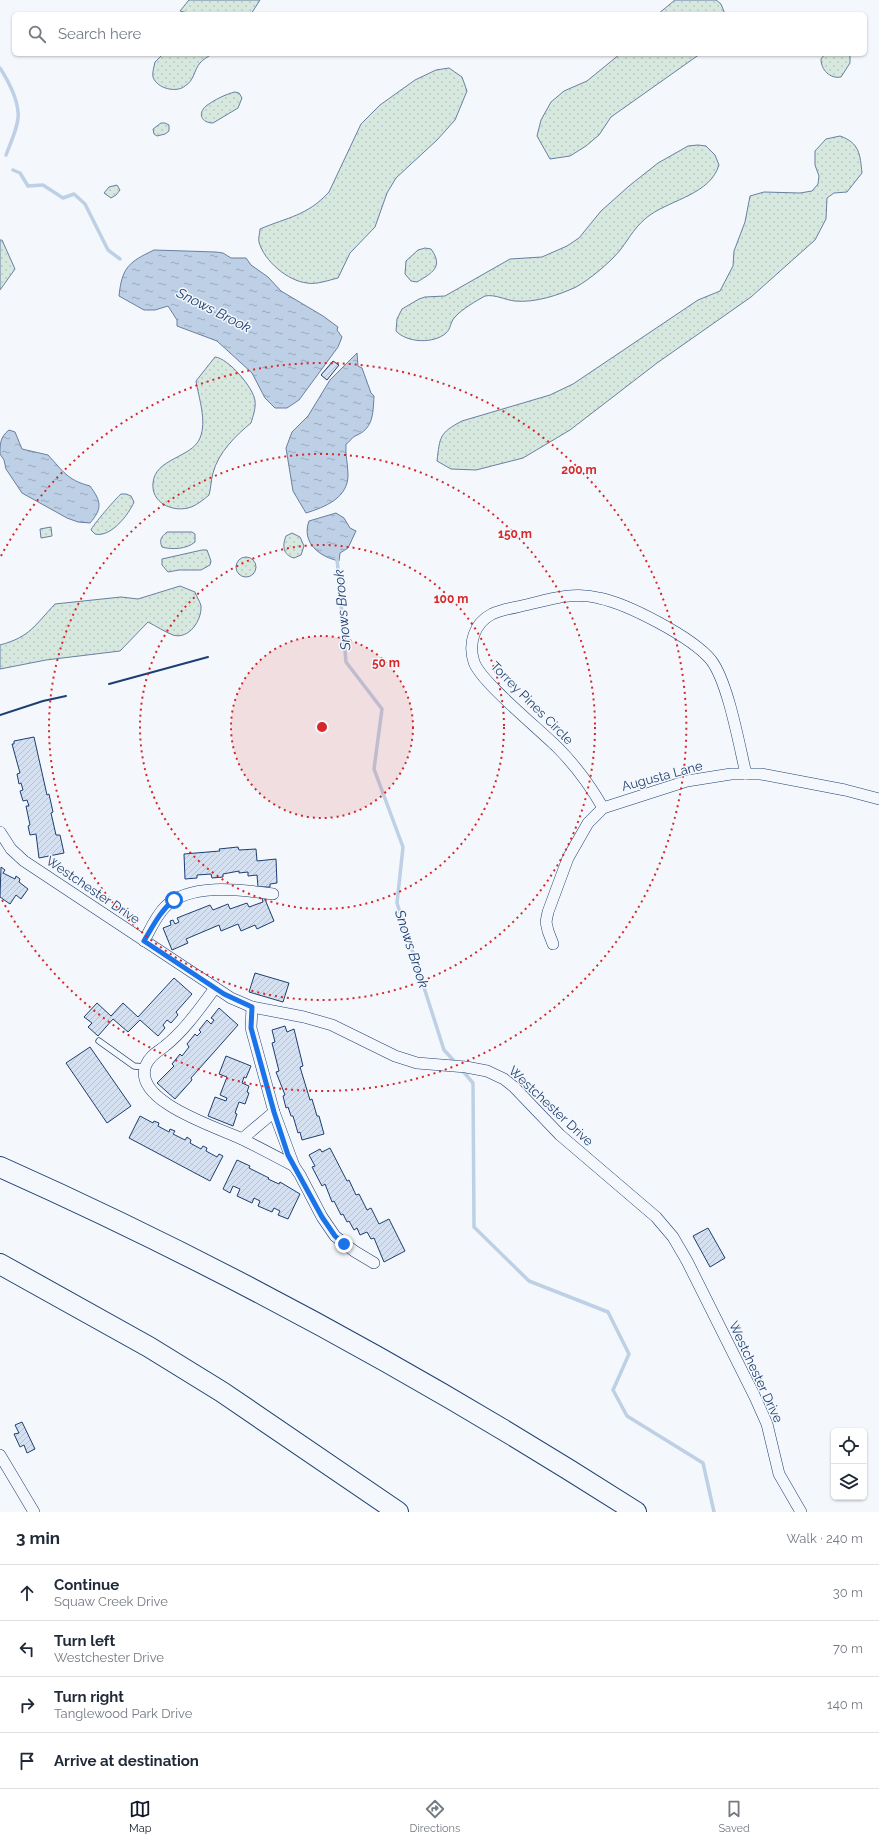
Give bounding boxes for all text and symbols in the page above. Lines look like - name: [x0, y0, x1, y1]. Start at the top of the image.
- search box: [12, 12, 867, 56]
- icon: search: [26, 23, 48, 45]
- text: Search here: [58, 25, 141, 43]
- water label: Snows Brook: [173, 284, 254, 336]
- text: 200 m: [561, 463, 597, 477]
- text: 150 m: [498, 527, 532, 541]
- water label: Snows Brook: [330, 568, 354, 652]
- text: 100 m: [434, 592, 468, 606]
- text: 50 m: [372, 656, 400, 670]
- street label: Torrey Pines Circle: [488, 659, 577, 748]
- centre of rings: [315, 720, 329, 734]
- street label: Augusta Lane: [620, 758, 704, 794]
- street label: Westchester Drive: [43, 853, 143, 927]
- route start: [165, 891, 183, 909]
- water label: Snows Brook: [392, 907, 432, 991]
- street label: Westchester Drive: [506, 1063, 597, 1149]
- route end: [335, 1235, 353, 1253]
- street label: Westchester Drive: [726, 1319, 786, 1425]
- map controls: [831, 1428, 867, 1500]
- button: locate: [831, 1428, 867, 1464]
- button: layers: [831, 1464, 867, 1500]
- text: 3 min: [16, 1528, 60, 1548]
- text: Walk · 240 m: [786, 1531, 863, 1546]
- text: Continue: [54, 1576, 119, 1594]
- icon: ahead: [16, 1582, 38, 1604]
- text: 30 m: [833, 1585, 863, 1600]
- text: Squaw Creek Drive: [54, 1594, 168, 1609]
- text: Turn left: [54, 1632, 115, 1650]
- icon: left: [16, 1638, 38, 1660]
- text: 70 m: [833, 1641, 863, 1656]
- text: Westchester Drive: [54, 1650, 164, 1665]
- text: Turn right: [54, 1688, 124, 1706]
- icon: right: [16, 1694, 38, 1716]
- text: 140 m: [827, 1697, 863, 1712]
- text: Tanglewood Park Drive: [54, 1706, 192, 1721]
- icon: arrive: [16, 1750, 38, 1772]
- text: Arrive at destination: [54, 1752, 199, 1770]
- tab: Map: [129, 1798, 151, 1835]
- tab: Directions: [410, 1798, 460, 1835]
- tab: Saved: [718, 1798, 750, 1835]

